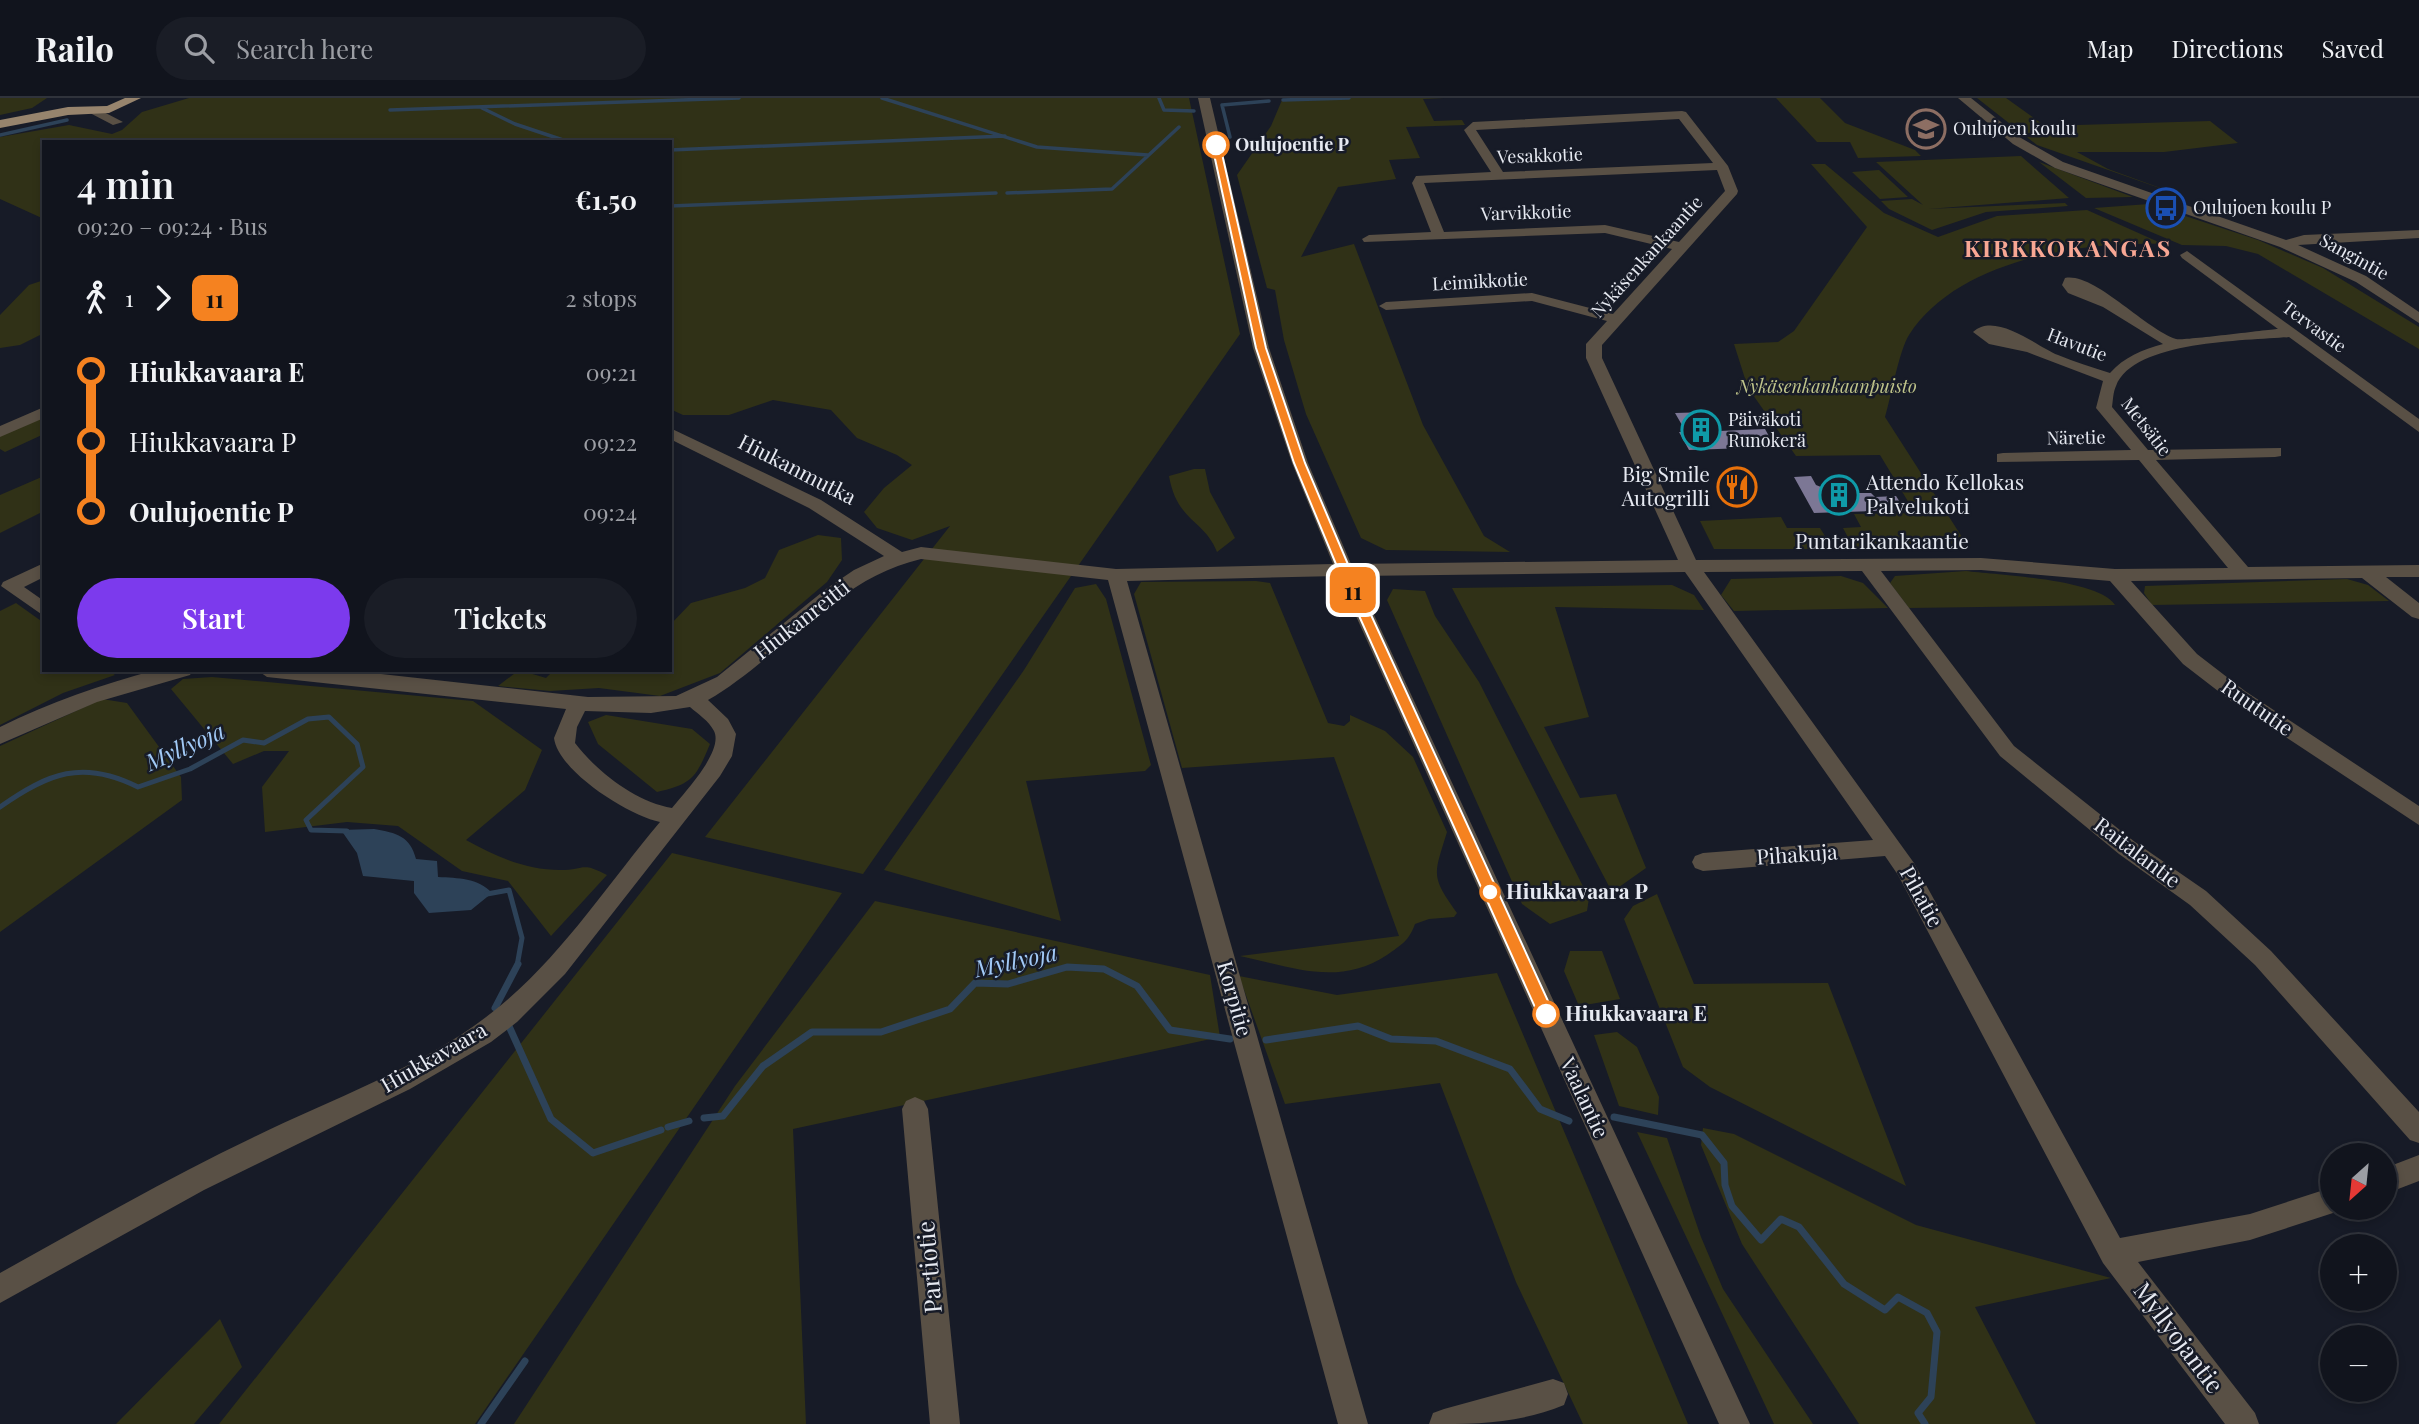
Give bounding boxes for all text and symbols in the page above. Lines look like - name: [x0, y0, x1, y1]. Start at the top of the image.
- search box: [156, 17, 646, 80]
- text: Railo: [35, 26, 114, 70]
- icon: search: [180, 29, 218, 67]
- text: Search here: [236, 31, 373, 66]
- text: Map: [2087, 32, 2133, 64]
- text: Directions: [2171, 32, 2284, 64]
- text: Saved: [2322, 32, 2384, 64]
- school or university icon: Oulujoen koulu: [1905, 108, 1947, 150]
- place label: Oulujoen koulu: [1953, 116, 2077, 140]
- marker: Oulujoentie P: [1203, 132, 1229, 158]
- place label: Oulujoentie P: [1235, 132, 1349, 156]
- street label: Vesakkotie: [1496, 142, 1583, 169]
- text: 4 min: [77, 158, 174, 209]
- text: €1.50: [575, 182, 637, 217]
- bus stop icon: Oulujoen koulu P: [2145, 187, 2187, 229]
- street label: Nykäsenkankaantie: [1585, 190, 1707, 322]
- place label: Oulujoen koulu P: [2193, 195, 2332, 219]
- street label: Varvikkotie: [1479, 198, 1572, 226]
- text: 09:20 – 09:24 · Bus: [77, 210, 268, 241]
- street label: Sangintie: [2316, 227, 2393, 285]
- district label: KIRKKOKANGAS: [1964, 232, 2172, 263]
- street label: Leimikkotie: [1432, 267, 1528, 295]
- icon: walk: [77, 279, 115, 317]
- icon: forward: [144, 279, 182, 317]
- text: 1: [125, 282, 134, 313]
- text: 11: [206, 282, 224, 314]
- text: 2 stops: [566, 282, 637, 313]
- street label: Tervastie: [2278, 295, 2352, 358]
- street label: Havutie: [2044, 322, 2111, 366]
- text: Hiukkavaara E: [129, 354, 305, 389]
- text: 09:21: [586, 356, 637, 387]
- park label: Nykäsenkankaanpuisto: [1735, 374, 1917, 398]
- street label: Metsätie: [2116, 392, 2177, 461]
- place label: Päiväkoti Runokerä: [1728, 407, 1806, 452]
- building icon: Päiväkoti Runokerä: [1680, 409, 1722, 451]
- text: Hiukkavaara P: [129, 424, 296, 459]
- street label: Näretie: [2046, 424, 2106, 450]
- text: 09:22: [583, 426, 637, 457]
- street label: Hiukanmutka: [734, 427, 862, 510]
- place label: Big Smile Autogrilli: [1621, 459, 1710, 511]
- restaurant icon: Big Smile Autogrilli: [1716, 466, 1758, 508]
- place label: Attendo Kellokas Palvelukoti: [1865, 467, 2024, 519]
- building icon: Attendo Kellokas Palvelukoti: [1818, 474, 1860, 516]
- text: Oulujoentie P: [129, 494, 294, 529]
- text: 09:24: [583, 496, 637, 527]
- street label: Puntarikankaantie: [1795, 526, 1969, 554]
- line badge: 11: [1322, 567, 1384, 613]
- street label: Hiukanreitti: [747, 572, 854, 665]
- text: 11: [1344, 574, 1362, 606]
- button: Start: [77, 578, 350, 658]
- button: Tickets: [364, 578, 637, 658]
- street label: Ruututie: [2217, 671, 2300, 741]
- water label: Myllyoja: [139, 714, 229, 777]
- street label: Raitalantie: [2089, 810, 2187, 893]
- street label: Pihakuja: [1755, 836, 1839, 870]
- street label: Pihatie: [1895, 861, 1951, 931]
- place label: Hiukkavaara P: [1506, 876, 1648, 904]
- marker: Hiukkavaara P: [1480, 882, 1500, 902]
- water label: Myllyoja: [970, 936, 1060, 984]
- street label: Korpitie: [1212, 957, 1260, 1039]
- place label: Hiukkavaara E: [1565, 998, 1707, 1026]
- marker: Hiukkavaara E: [1533, 1001, 1559, 1027]
- street label: Hiukkavaara: [375, 1014, 491, 1098]
- street label: Vaalantie: [1555, 1051, 1617, 1142]
- north arrow: [2320, 1143, 2398, 1220]
- map controls: [2320, 1143, 2397, 1402]
- street label: Partiotie: [908, 1220, 948, 1315]
- button: +: [2320, 1234, 2397, 1311]
- street label: Myllyojantie: [2127, 1275, 2232, 1399]
- button: −: [2320, 1325, 2397, 1402]

